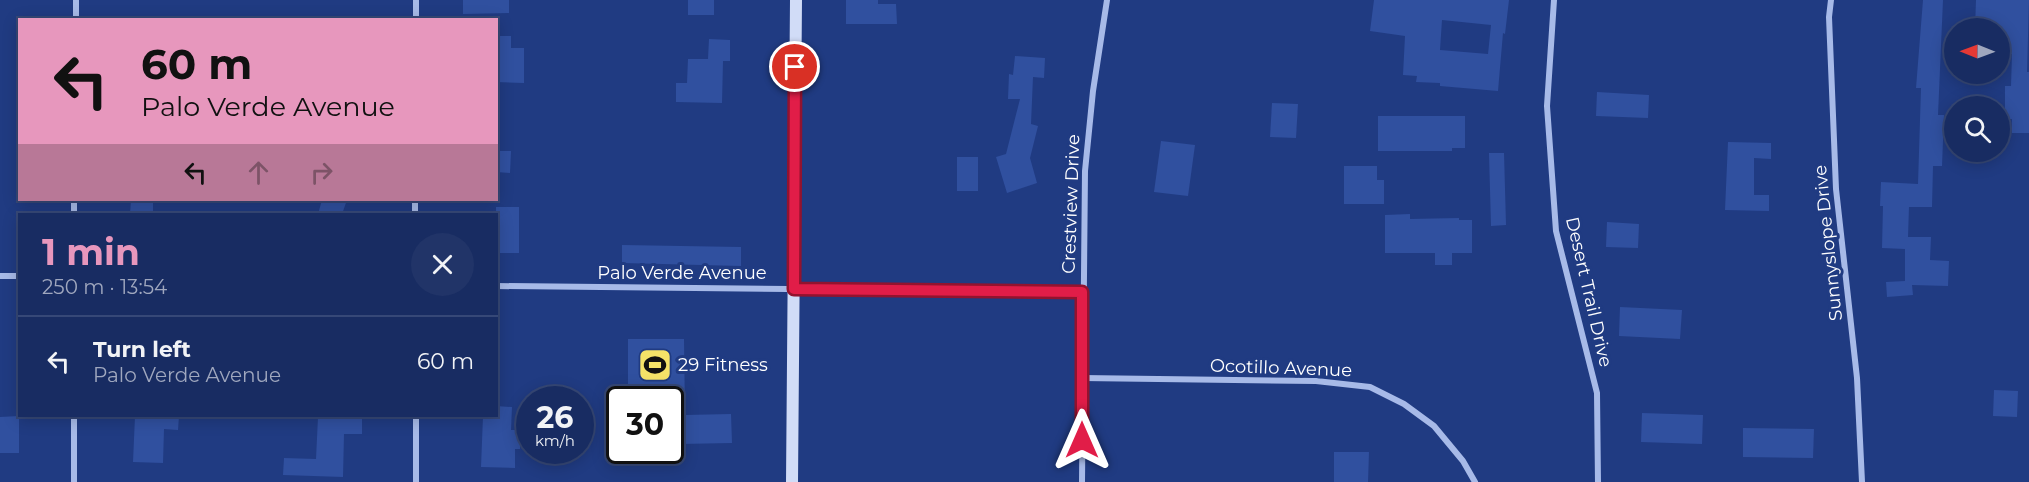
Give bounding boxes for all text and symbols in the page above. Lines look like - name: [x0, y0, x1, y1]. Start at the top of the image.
- north arrow: [1944, 18, 2010, 84]
- map controls: [1944, 18, 2010, 162]
- text: 60 m: [141, 38, 252, 90]
- pin: [769, 41, 820, 92]
- icon: left: [42, 42, 120, 120]
- icon: arrive: [778, 50, 811, 83]
- text: Palo Verde Avenue: [141, 90, 395, 123]
- button: search: [1944, 96, 2010, 162]
- street label: Crestview Drive: [1058, 134, 1084, 274]
- icon: left: [179, 156, 212, 189]
- icon: ahead: [242, 156, 275, 189]
- icon: right: [305, 156, 338, 189]
- street label: Sunnyslope Drive: [1809, 164, 1847, 322]
- street label: Desert Trail Drive: [1561, 215, 1617, 369]
- text: 1 min: [42, 230, 140, 274]
- button: close: [411, 233, 474, 296]
- street label: Palo Verde Avenue: [597, 262, 767, 284]
- text: 250 m · 13:54: [42, 275, 167, 299]
- text: Turn left: [93, 336, 191, 363]
- icon: left: [42, 345, 75, 378]
- sports icon: 29 Fitness: [637, 347, 673, 383]
- text: 60 m: [417, 348, 474, 375]
- place label: 29 Fitness: [678, 354, 768, 376]
- street label: Ocotillo Avenue: [1210, 355, 1353, 381]
- text: Palo Verde Avenue: [93, 363, 281, 387]
- speed limit sign: 30: [606, 386, 684, 464]
- text: 26: [537, 399, 573, 436]
- position arrow: [1050, 408, 1114, 472]
- text: km/h: [535, 431, 575, 450]

